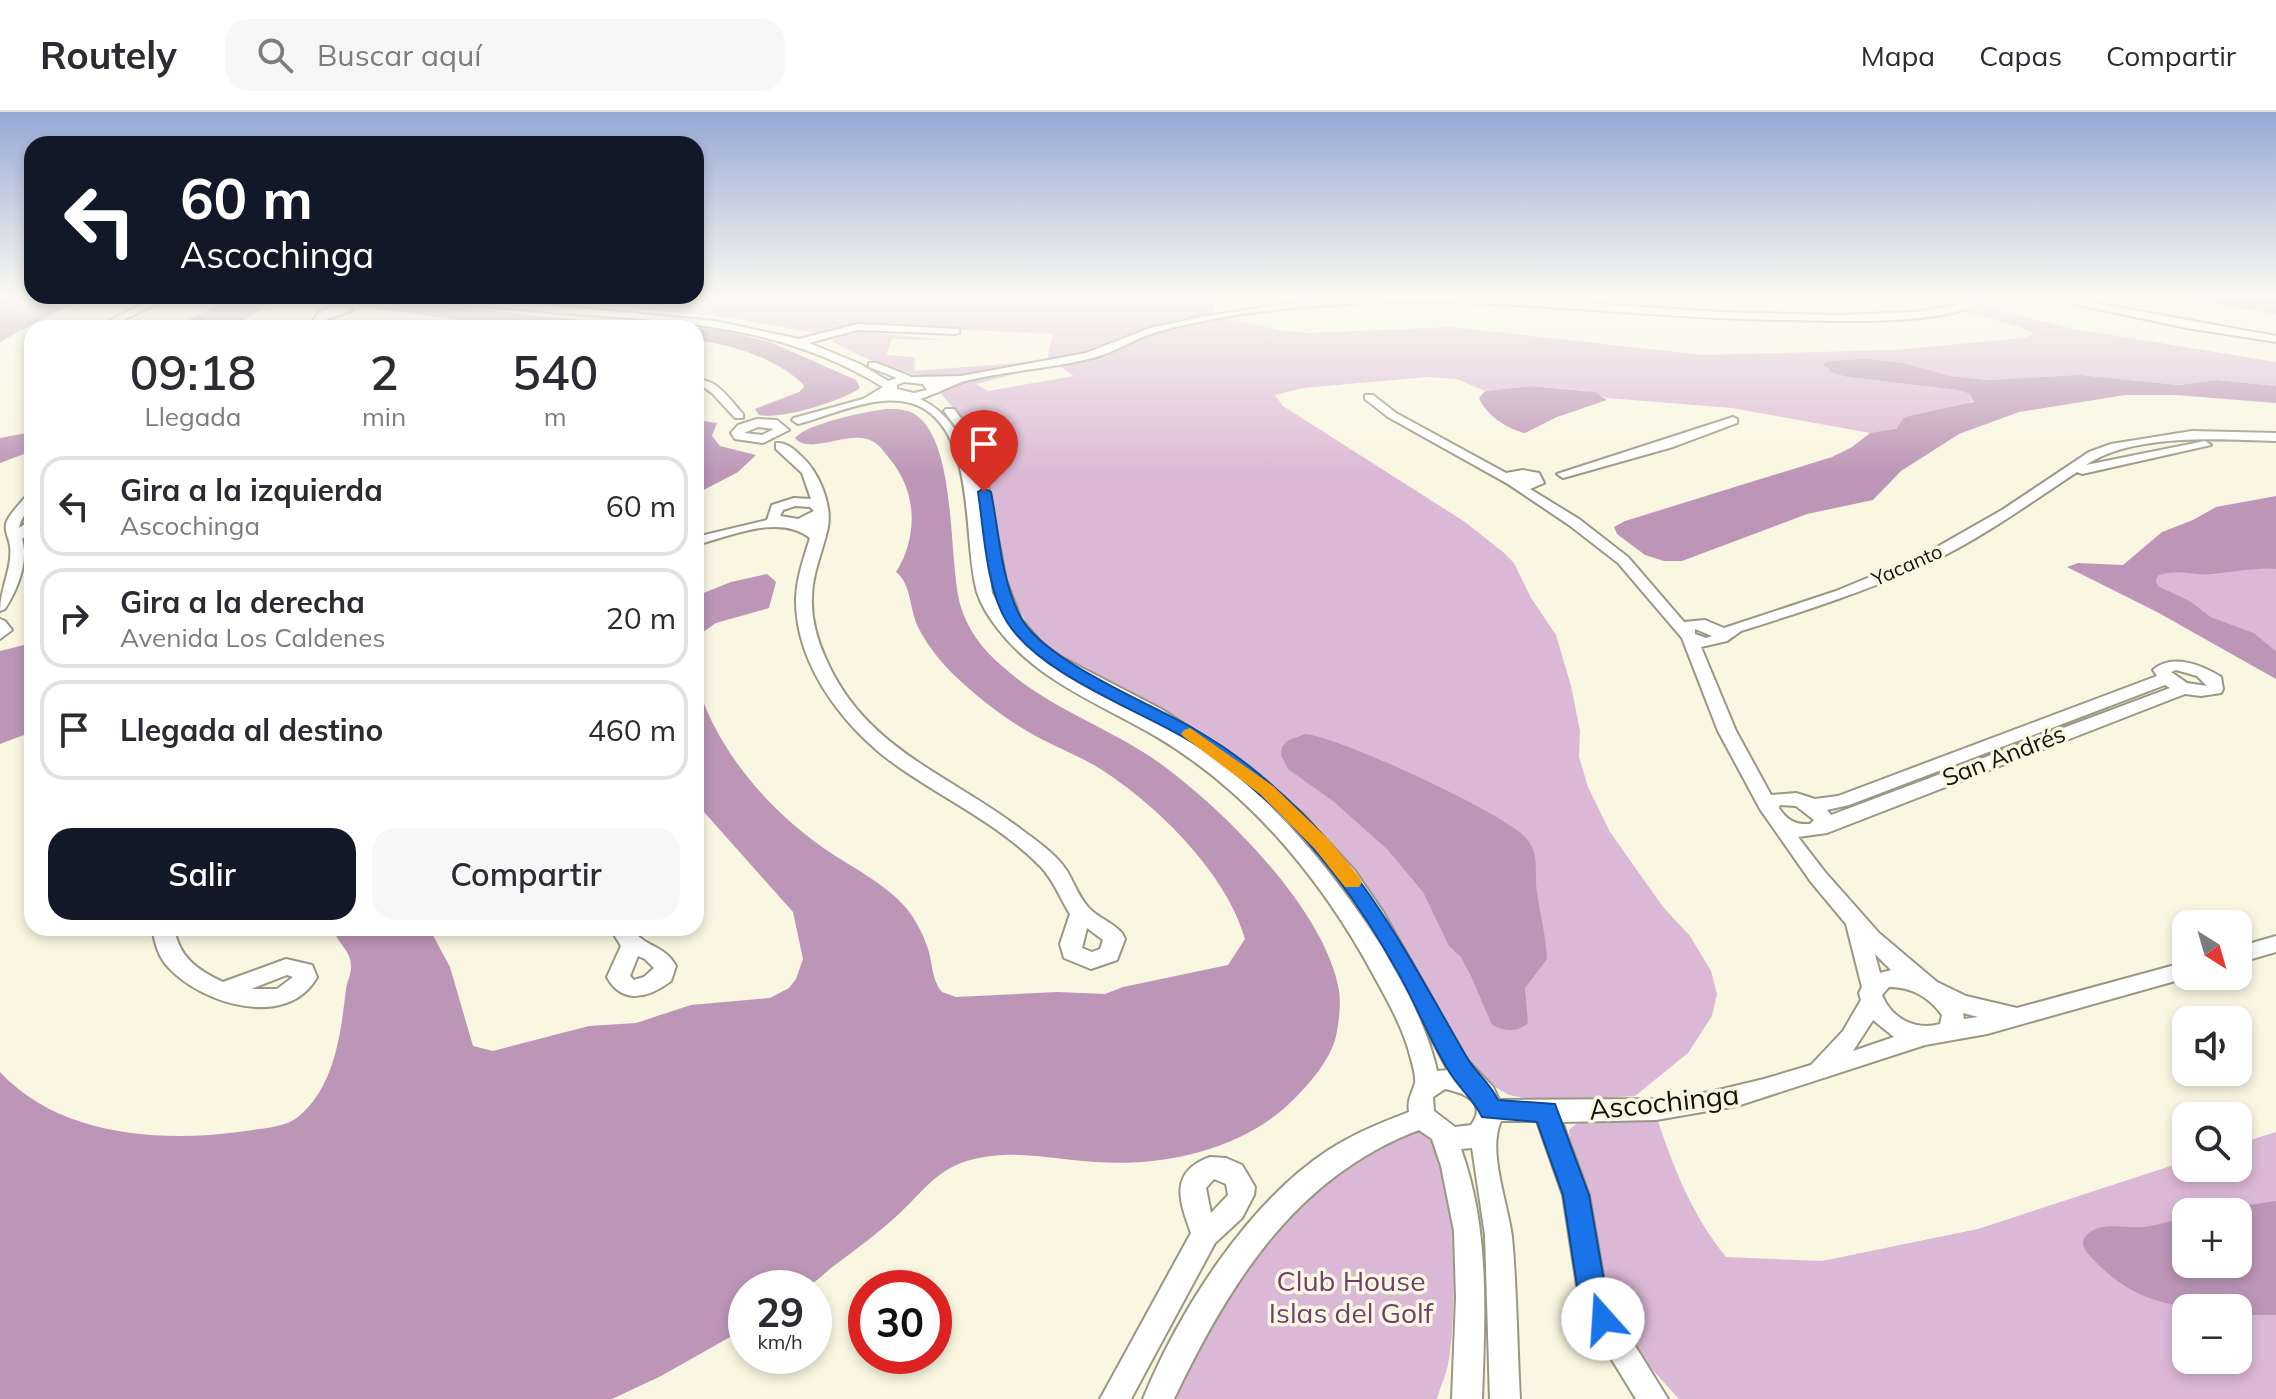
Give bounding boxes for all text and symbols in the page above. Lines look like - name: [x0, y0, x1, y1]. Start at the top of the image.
- search box: [225, 19, 785, 91]
- text: Routely: [40, 31, 177, 79]
- icon: search: [253, 33, 297, 77]
- text: Buscar aquí: [317, 36, 481, 74]
- text: Mapa: [1861, 38, 1935, 73]
- text: Capas: [1979, 38, 2062, 73]
- text: Compartir: [2106, 38, 2236, 73]
- text: 60 m: [180, 163, 313, 233]
- icon: left: [48, 168, 152, 272]
- text: Ascochinga: [180, 232, 374, 277]
- text: 09:18: [130, 342, 256, 402]
- text: 2: [370, 342, 398, 402]
- text: 540: [512, 342, 598, 402]
- text: Llegada: [144, 400, 241, 433]
- text: min: [362, 400, 406, 433]
- text: m: [544, 400, 567, 433]
- pin: [950, 410, 1018, 492]
- icon: arrive: [962, 422, 1006, 466]
- text: Gira a la izquierda: [120, 471, 383, 509]
- icon: left: [52, 484, 96, 528]
- text: 60 m: [606, 487, 676, 525]
- text: Ascochinga: [120, 509, 260, 542]
- street label: Yacanto: [1867, 538, 1946, 592]
- text: Gira a la derecha: [120, 583, 365, 621]
- icon: right: [52, 596, 96, 640]
- text: 20 m: [606, 599, 676, 637]
- text: Avenida Los Caldenes: [120, 621, 385, 654]
- icon: arrive: [52, 708, 96, 752]
- text: Llegada al destino: [120, 711, 383, 749]
- text: 460 m: [588, 711, 676, 749]
- street label: San Andrés: [1938, 718, 2069, 792]
- button: Salir: [48, 828, 356, 920]
- button: Compartir: [372, 828, 680, 920]
- north arrow: [2172, 910, 2252, 990]
- map controls: [2172, 910, 2252, 1374]
- button: sound: [2172, 1006, 2252, 1086]
- street label: Ascochinga: [1587, 1076, 1741, 1127]
- button: search: [2172, 1102, 2252, 1182]
- button: +: [2172, 1198, 2252, 1278]
- park label: Club House Islas del Golf: [1269, 1263, 1434, 1330]
- speed limit sign: 30: [848, 1270, 952, 1374]
- position arrow: [1561, 1277, 1645, 1361]
- text: 29: [756, 1287, 804, 1337]
- button: −: [2172, 1294, 2252, 1374]
- text: km/h: [757, 1329, 803, 1354]

